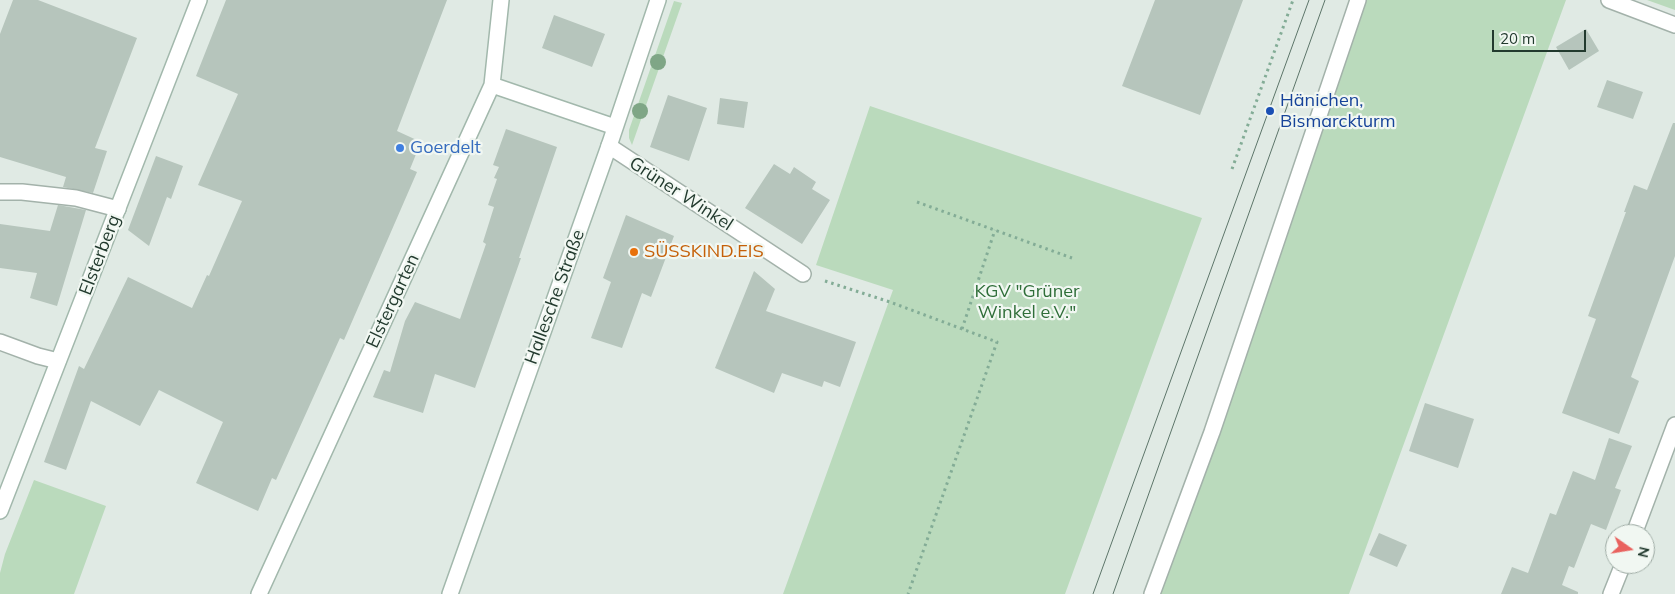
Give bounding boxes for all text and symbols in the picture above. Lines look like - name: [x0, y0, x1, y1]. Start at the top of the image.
- scale bar: [1495, 20, 1589, 52]
- text: 20 m: [1500, 29, 1535, 48]
- place label: Hänichen, Bismarckturm: [1280, 90, 1395, 132]
- marker: Hänichen, Bismarckturm: [1264, 105, 1276, 117]
- place label: Goerdelt: [410, 137, 481, 159]
- marker: Goerdelt: [394, 142, 406, 154]
- street label: Grüner Winkel: [625, 152, 737, 236]
- street label: Elsterberg: [75, 212, 125, 298]
- street label: Hallesche Straße: [521, 227, 589, 367]
- place label: SÜSSKIND.EIS: [644, 241, 764, 263]
- marker: SÜSSKIND.EIS: [628, 246, 640, 258]
- street label: Elstergarten: [362, 251, 424, 351]
- park label: KGV "Grüner Winkel e.V.": [974, 281, 1080, 324]
- north arrow: [1605, 524, 1655, 574]
- text: N: [1634, 545, 1654, 559]

